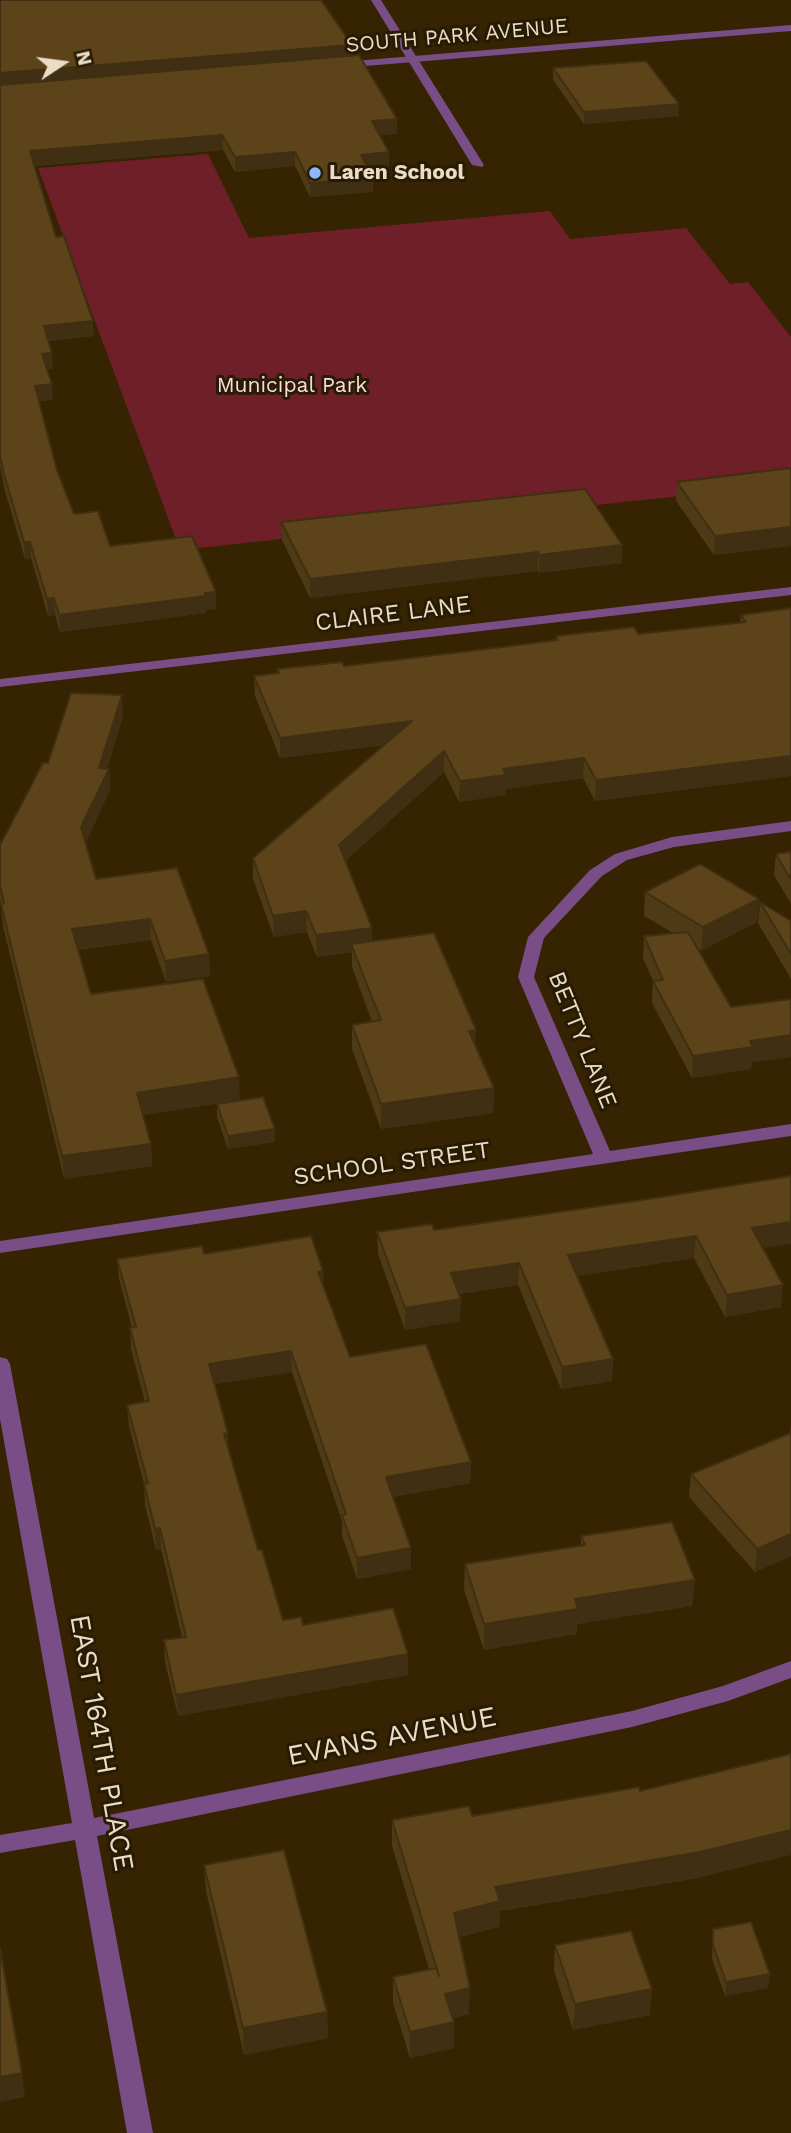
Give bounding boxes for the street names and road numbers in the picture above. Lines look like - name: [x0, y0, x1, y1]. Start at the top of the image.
- street label: SOUTH PARK AVENUE: [345, 14, 569, 58]
- street label: CLAIRE LANE: [314, 590, 472, 638]
- street label: BETTY LANE: [541, 967, 623, 1113]
- street label: SCHOOL STREET: [292, 1136, 492, 1192]
- street label: EAST 164TH PLACE: [62, 1612, 140, 1874]
- street label: EVANS AVENUE: [285, 1700, 499, 1774]

